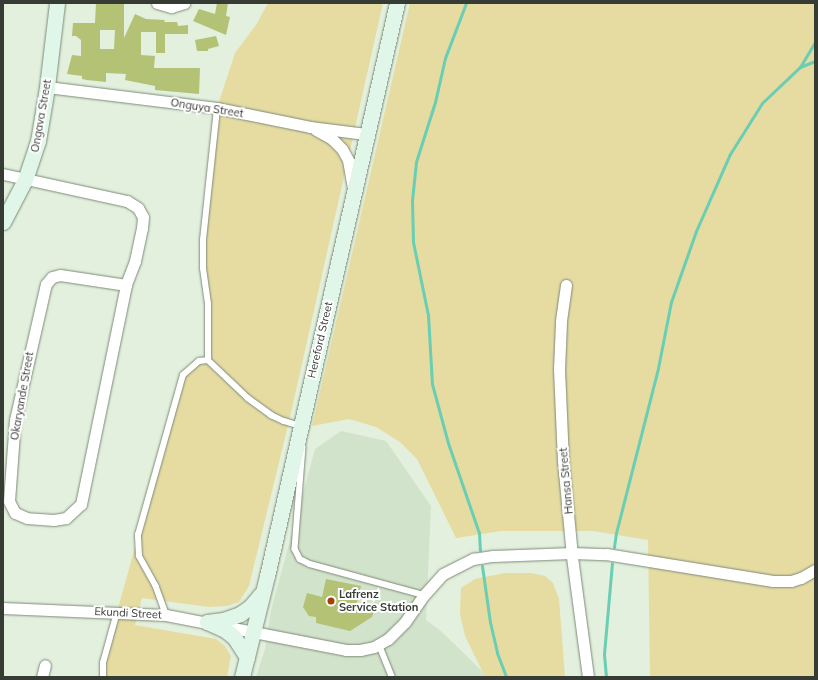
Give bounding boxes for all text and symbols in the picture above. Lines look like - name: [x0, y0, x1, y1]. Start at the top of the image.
- street label: Ongava Street: [28, 79, 54, 153]
- street label: Onguya Street: [170, 96, 244, 120]
- street label: Hereford Street: [305, 301, 335, 379]
- street label: Okaryande Street: [8, 351, 36, 441]
- street label: Hansa Street: [557, 447, 575, 515]
- place label: Lafrenz Service Station: [339, 588, 418, 614]
- marker: Lafrenz Service Station: [326, 596, 336, 606]
- street label: Ekundi Street: [94, 605, 162, 621]

